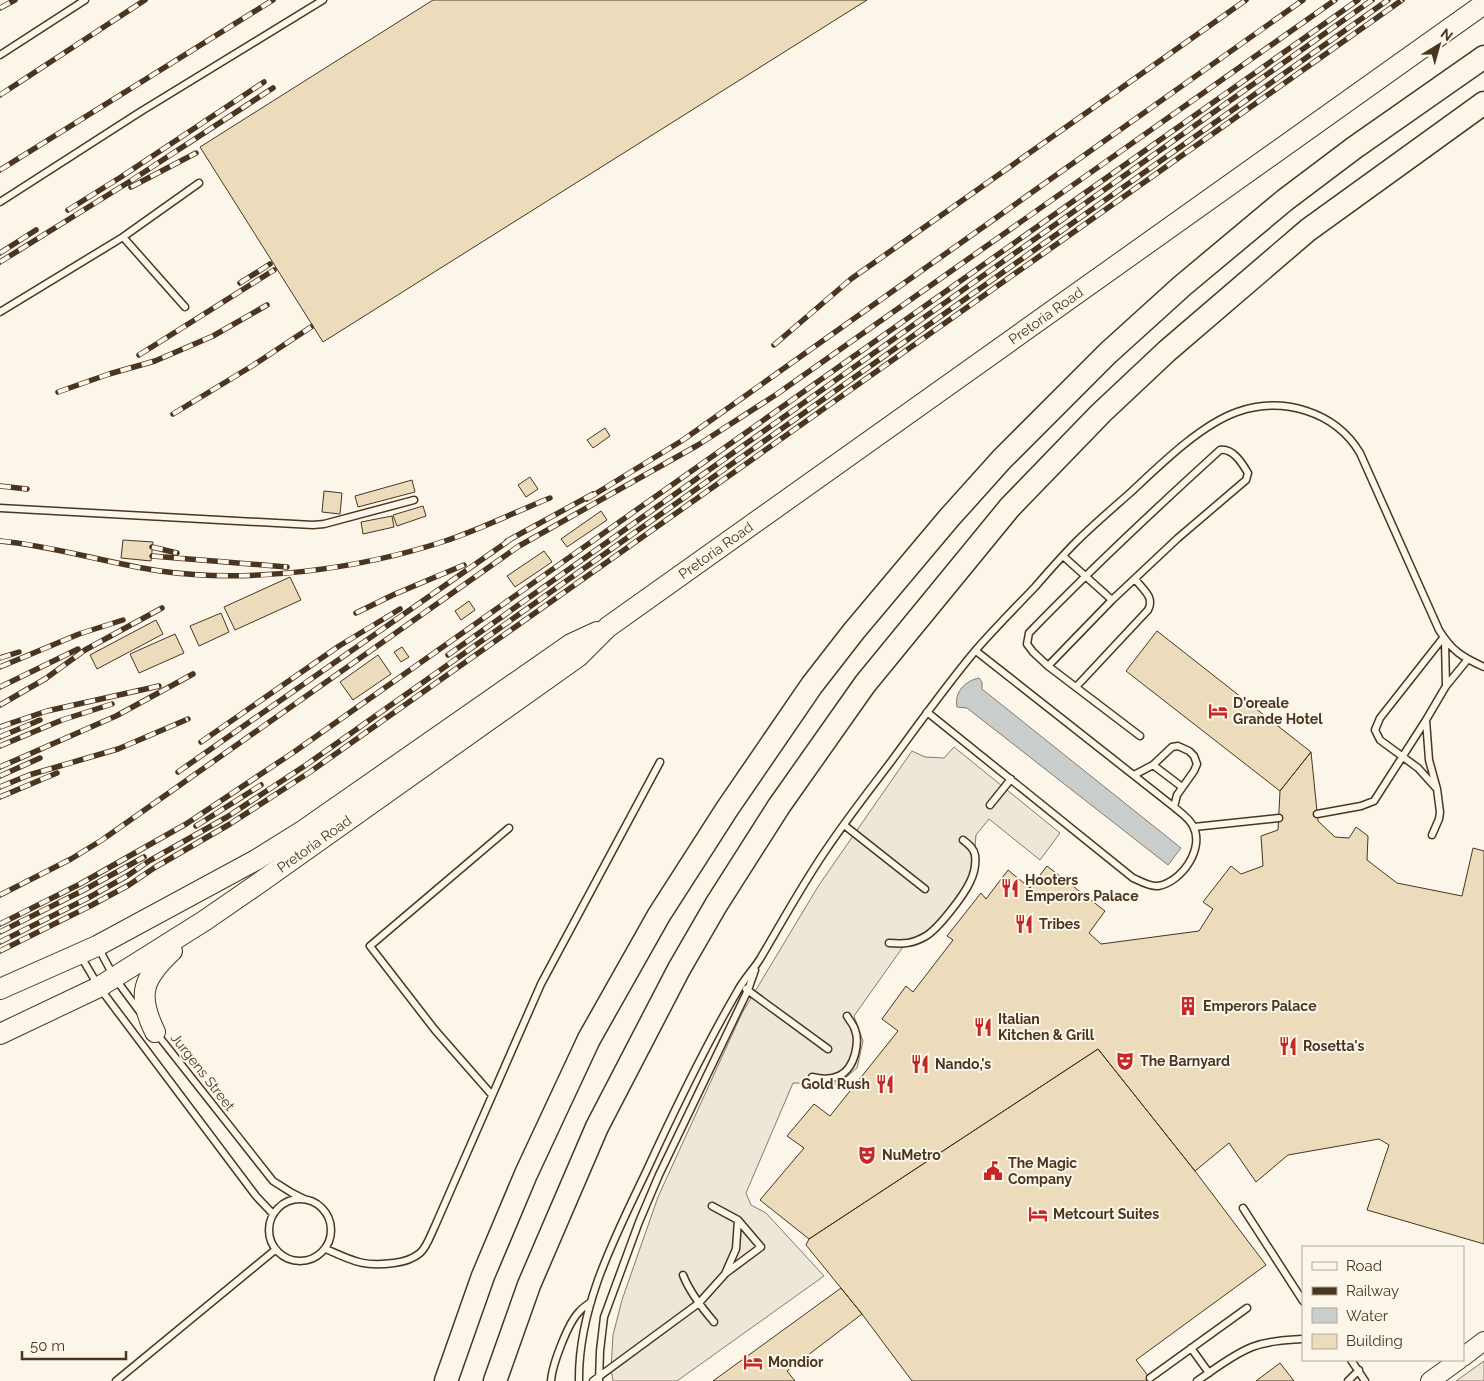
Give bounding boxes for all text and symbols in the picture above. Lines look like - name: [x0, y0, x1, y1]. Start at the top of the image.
- north arrow: [1414, 20, 1464, 70]
- text: N: [1438, 25, 1456, 44]
- street label: Pretoria Road: [1006, 284, 1086, 347]
- street label: Pretoria Road: [676, 519, 756, 582]
- place label: D'oreale Grande Hotel: [1233, 695, 1323, 727]
- hotel icon: D'oreale Grande Hotel: [1207, 700, 1229, 722]
- street label: Pretoria Road: [274, 812, 354, 876]
- place label: Hooters Emperors Palace: [1025, 872, 1139, 904]
- restaurant icon: Hooters Emperors Palace: [999, 877, 1021, 899]
- restaurant icon: Tribes: [1013, 913, 1035, 935]
- place label: Tribes: [1039, 916, 1080, 932]
- building icon: Emperors Palace: [1177, 995, 1199, 1017]
- place label: Emperors Palace: [1203, 998, 1317, 1014]
- place label: Italian Kitchen & Grill: [998, 1011, 1095, 1043]
- restaurant icon: Italian Kitchen & Grill: [972, 1016, 994, 1038]
- street label: Jurgens Street: [168, 1030, 238, 1114]
- restaurant icon: Rosetta's: [1277, 1035, 1299, 1057]
- place label: Rosetta's: [1303, 1038, 1364, 1054]
- theatre icon: The Barnyard: [1114, 1050, 1136, 1072]
- restaurant icon: Nando,'s: [909, 1053, 931, 1075]
- place label: The Barnyard: [1140, 1053, 1230, 1069]
- place label: Nando,'s: [935, 1056, 991, 1072]
- restaurant icon: Gold Rush: [874, 1073, 896, 1095]
- place label: Gold Rush: [801, 1076, 870, 1092]
- theatre icon: NuMetro: [856, 1144, 878, 1166]
- place label: NuMetro: [882, 1147, 941, 1163]
- place label: The Magic Company: [1008, 1155, 1077, 1187]
- public building icon: The Magic Company: [982, 1160, 1004, 1182]
- hotel icon: Metcourt Suites: [1027, 1203, 1049, 1225]
- place label: Metcourt Suites: [1053, 1206, 1159, 1222]
- legend: [1302, 1246, 1464, 1361]
- text: Road: [1346, 1257, 1382, 1275]
- text: Railway: [1346, 1282, 1399, 1300]
- text: Water: [1346, 1307, 1389, 1325]
- scale bar: [22, 1328, 126, 1360]
- text: Building: [1346, 1332, 1403, 1350]
- text: 50 m: [30, 1337, 65, 1355]
- hotel icon: Mondior: [742, 1351, 764, 1373]
- place label: Mondior: [768, 1354, 824, 1370]

